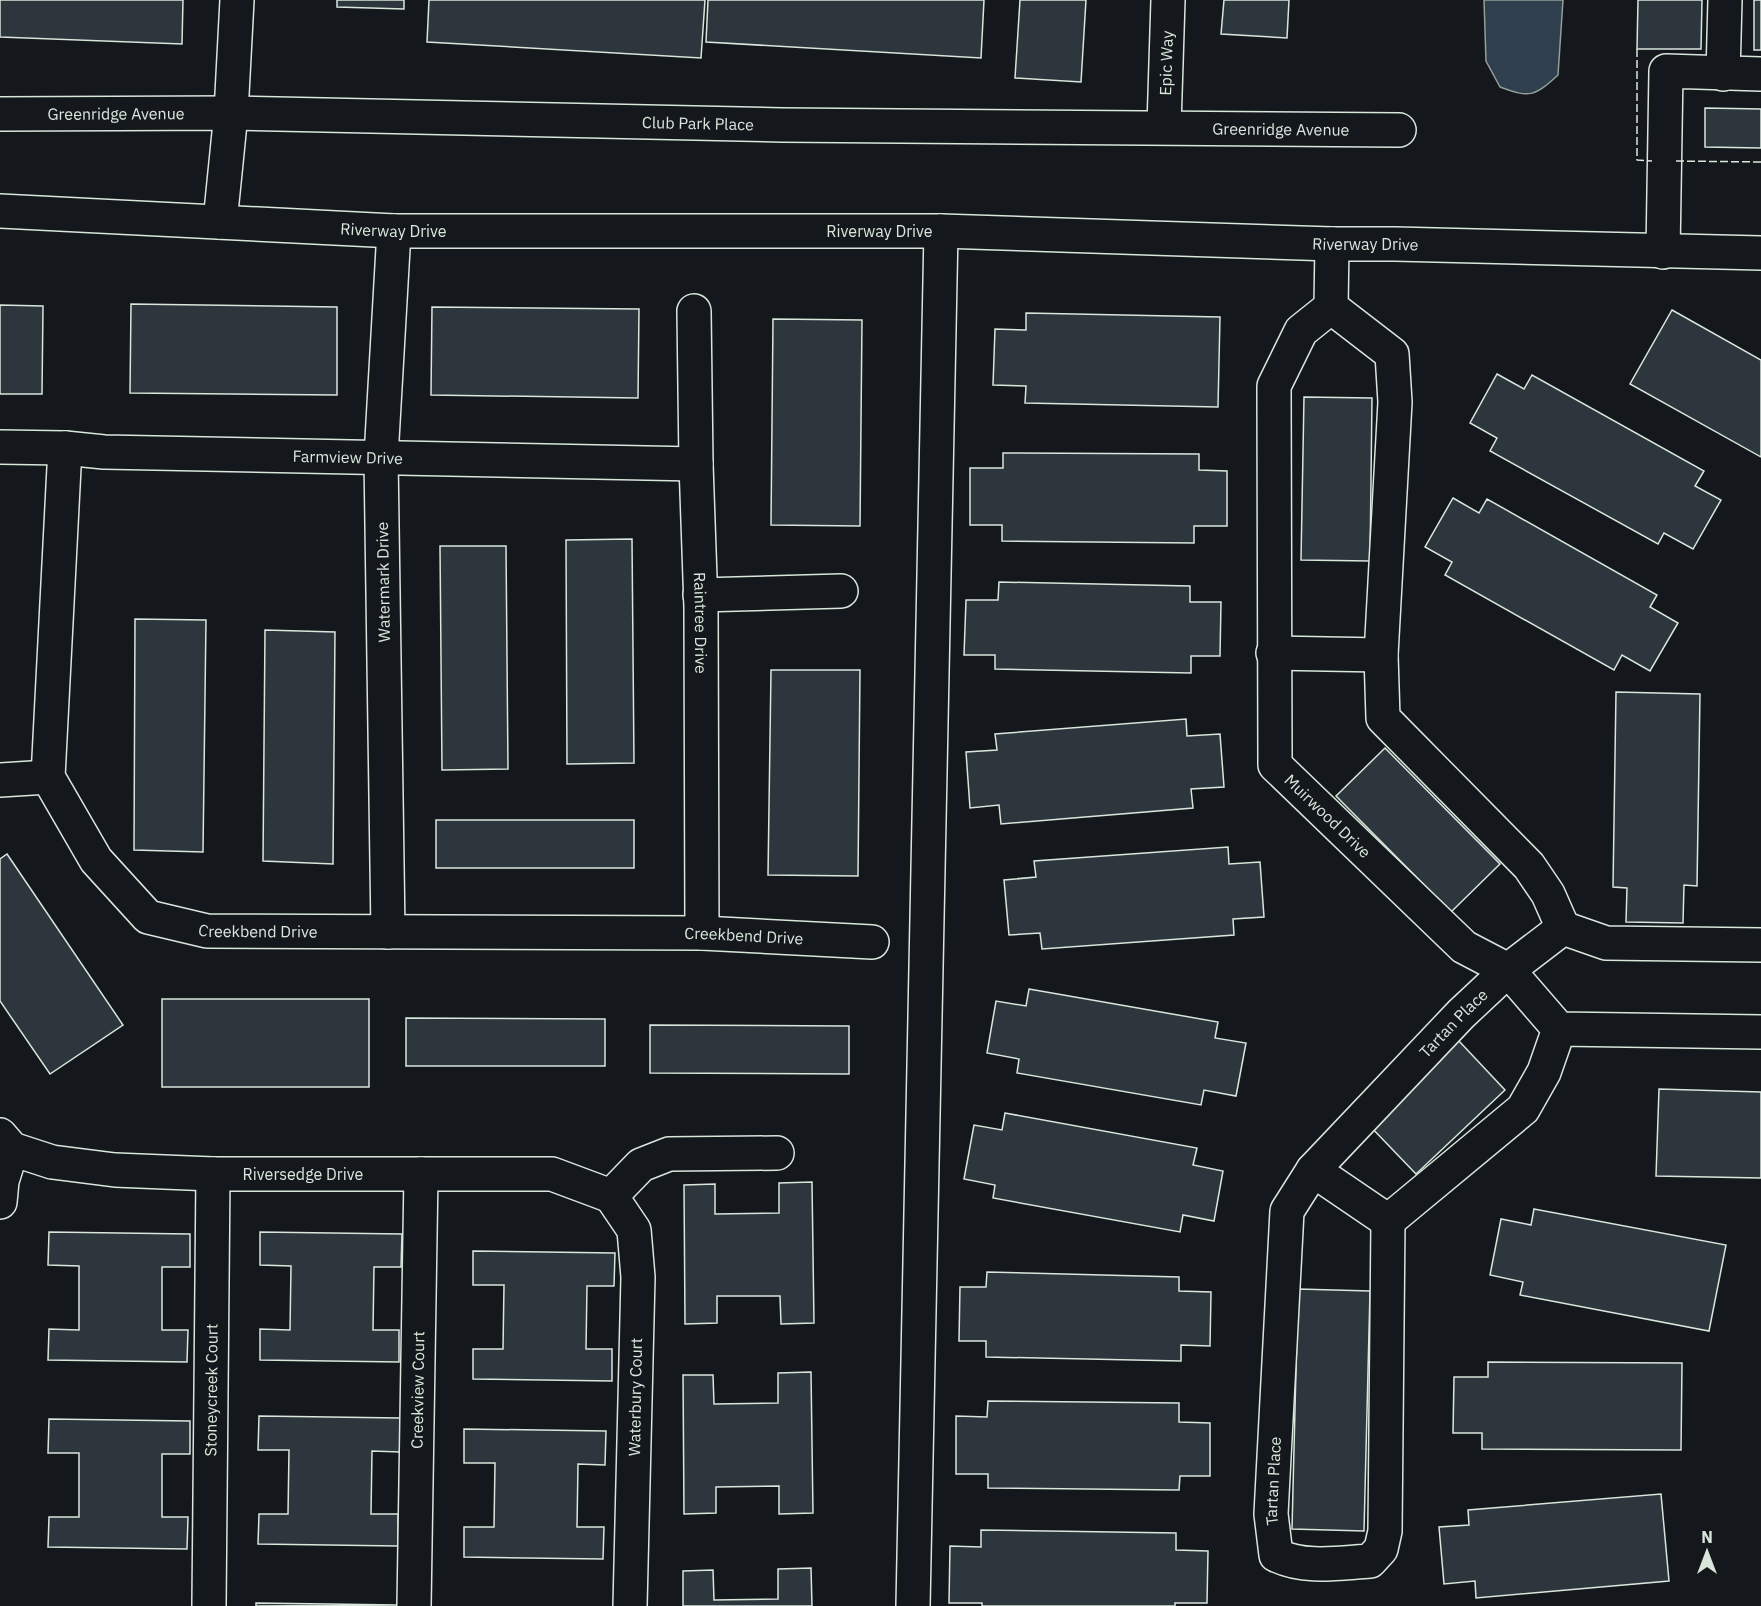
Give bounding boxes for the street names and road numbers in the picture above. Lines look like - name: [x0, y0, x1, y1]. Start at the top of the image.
- street label: Epic Way: [1155, 30, 1177, 96]
- street label: Greenridge Avenue: [47, 103, 185, 124]
- street label: Club Park Place: [642, 112, 754, 134]
- street label: Greenridge Avenue: [1212, 118, 1350, 140]
- street label: Riverway Drive: [340, 218, 447, 241]
- street label: Riverway Drive: [826, 221, 933, 241]
- street label: Riverway Drive: [1312, 233, 1419, 255]
- street label: Farmview Drive: [292, 446, 403, 468]
- street label: Watermark Drive: [372, 521, 394, 642]
- street label: Raintree Drive: [690, 572, 711, 674]
- street label: Muirwood Drive: [1280, 770, 1375, 862]
- street label: Creekbend Drive: [196, 919, 318, 941]
- street label: Creekbend Drive: [684, 923, 804, 948]
- street label: Tartan Place: [1415, 984, 1492, 1062]
- street label: Riversedge Drive: [243, 1164, 363, 1184]
- street label: Stoneycreek Court: [200, 1324, 222, 1456]
- street label: Creekview Court: [407, 1331, 428, 1449]
- street label: Waterbury Court: [624, 1338, 646, 1456]
- street label: Tartan Place: [1261, 1436, 1285, 1526]

